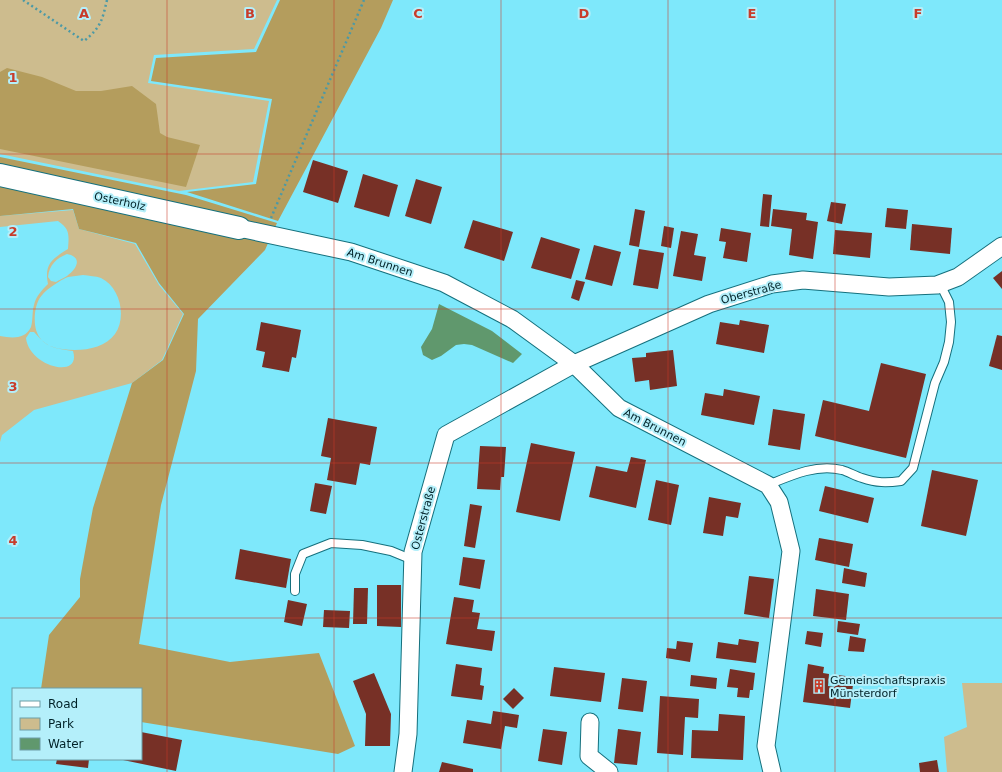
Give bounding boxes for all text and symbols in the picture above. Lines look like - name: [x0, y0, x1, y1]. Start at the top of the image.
- text: A: [79, 6, 89, 21]
- text: B: [245, 6, 255, 21]
- text: C: [413, 6, 423, 21]
- text: D: [579, 6, 590, 21]
- text: E: [748, 6, 756, 21]
- text: F: [914, 6, 922, 21]
- text: 1: [8, 70, 18, 85]
- street label: Osterholz: [93, 190, 147, 213]
- text: 2: [8, 224, 18, 239]
- street label: Am Brunnen: [345, 246, 414, 279]
- street label: Oberstraße: [720, 278, 783, 307]
- text: 3: [8, 379, 18, 394]
- street label: Am Brunnen: [621, 406, 688, 449]
- street label: Osterstraße: [409, 485, 438, 551]
- text: 4: [8, 533, 18, 548]
- place label: Gemeinschaftspraxis Münsterdorf: [830, 674, 946, 700]
- building icon: Gemeinschaftspraxis Münsterdorf: [811, 678, 827, 694]
- legend: [12, 688, 142, 760]
- text: Road: [48, 697, 78, 711]
- text: Park: [48, 717, 74, 731]
- text: Water: [48, 737, 84, 751]

